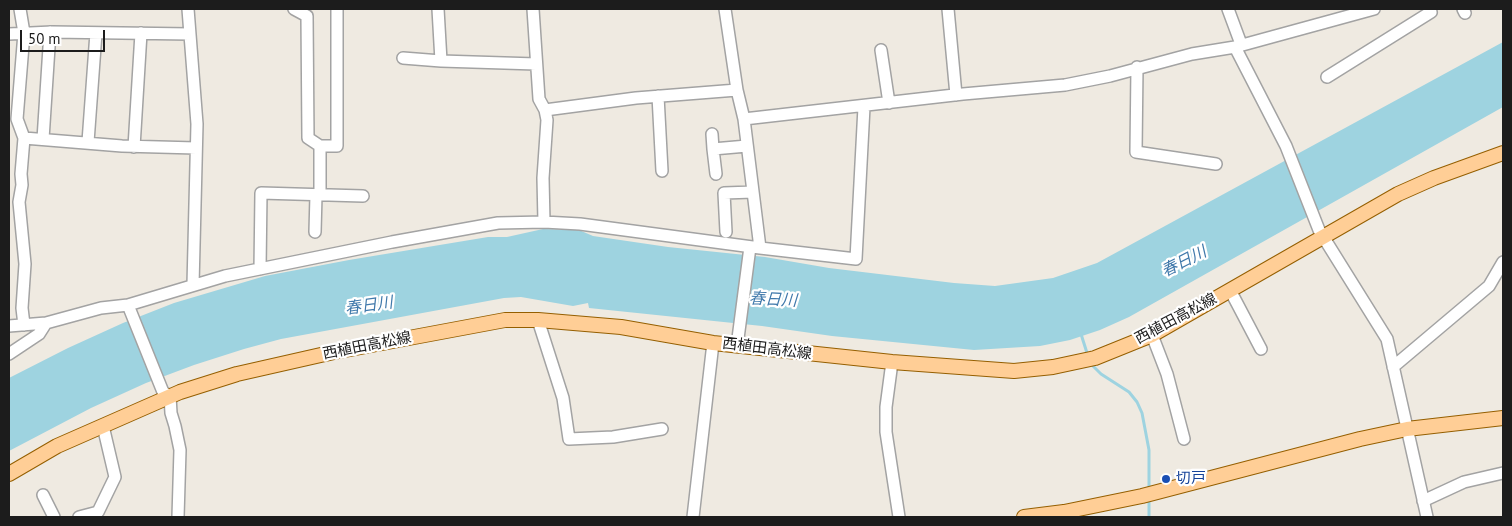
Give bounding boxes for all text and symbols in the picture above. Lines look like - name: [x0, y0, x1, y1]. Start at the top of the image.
- scale bar: [22, 20, 108, 52]
- text: 50 m: [28, 29, 61, 48]
- water label: 春日川: [1158, 243, 1210, 281]
- water label: 春日川: [749, 289, 797, 311]
- street label: 西植田高松線: [1132, 290, 1220, 348]
- water label: 春日川: [344, 293, 394, 319]
- street label: 西植田高松線: [321, 329, 413, 363]
- street label: 西植田高松線: [721, 335, 813, 363]
- place label: 切戸: [1176, 470, 1206, 488]
- marker: 切戸: [1160, 473, 1172, 485]

